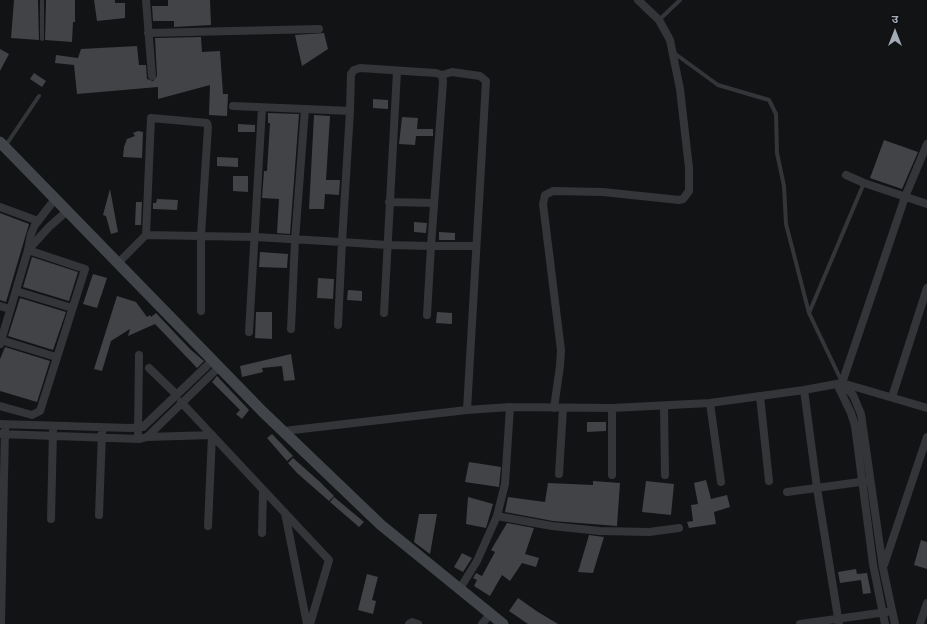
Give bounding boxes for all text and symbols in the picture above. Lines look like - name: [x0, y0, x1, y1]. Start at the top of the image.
- north arrow: [875, 12, 915, 52]
- text: उ: [892, 13, 898, 26]

